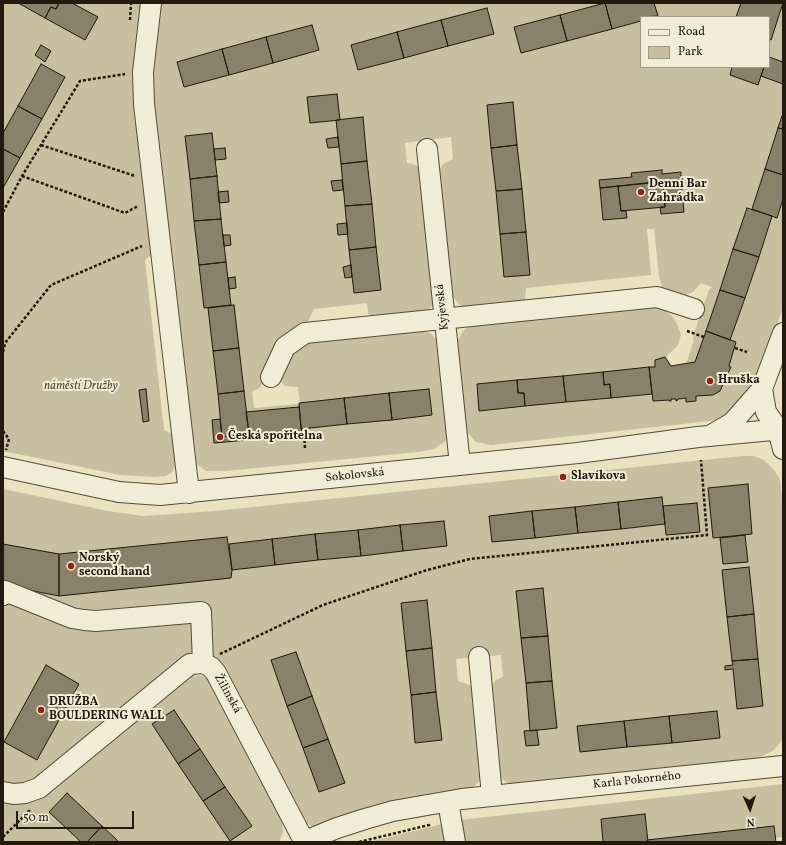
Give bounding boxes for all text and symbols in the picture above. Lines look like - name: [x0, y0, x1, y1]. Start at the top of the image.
- legend: [640, 16, 770, 68]
- text: Road: [678, 24, 705, 40]
- text: Park: [678, 44, 703, 60]
- place label: Denní Bar Zahrádka: [649, 178, 707, 206]
- marker: Denní Bar Zahrádka: [636, 187, 646, 197]
- street label: Kyjevská: [433, 283, 453, 331]
- place label: Hruška: [718, 374, 760, 388]
- marker: Hruška: [705, 376, 715, 386]
- park label: náměstí Družby: [44, 380, 118, 394]
- place label: Česká spořitelna: [228, 430, 322, 444]
- marker: Česká spořitelna: [215, 432, 225, 442]
- street label: Sokolovská: [325, 466, 385, 486]
- place label: Slavíkova: [571, 470, 626, 484]
- marker: Slavíkova: [558, 472, 568, 482]
- place label: Norský second hand: [79, 552, 150, 580]
- marker: Norský second hand: [66, 561, 76, 571]
- street label: Žilinská: [210, 672, 244, 716]
- place label: DRUŽBA BOULDERING WALL: [49, 696, 164, 724]
- marker: DRUŽBA BOULDERING WALL: [36, 705, 46, 715]
- street label: Karla Pokorného: [592, 769, 682, 793]
- north arrow: [730, 789, 770, 829]
- scale bar: [18, 803, 136, 829]
- text: 50 m: [23, 810, 49, 826]
- text: N: [746, 814, 755, 829]

